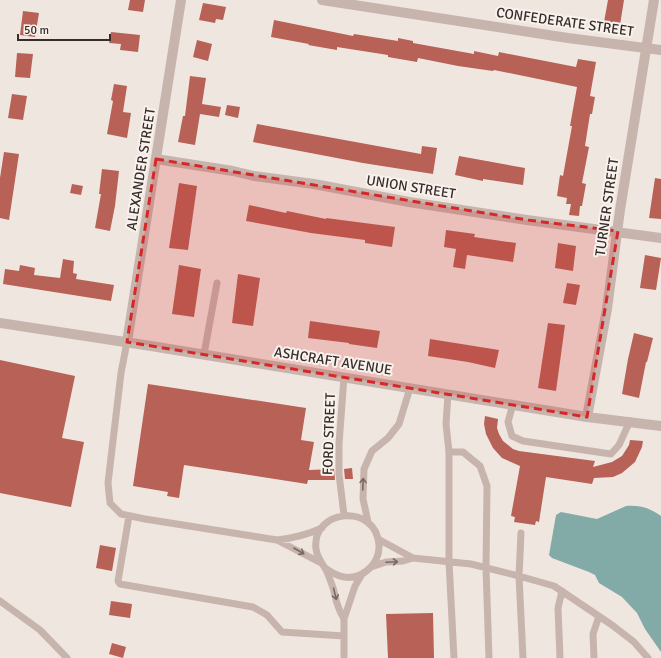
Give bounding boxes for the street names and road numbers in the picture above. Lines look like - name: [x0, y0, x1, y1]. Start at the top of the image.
- street label: CONFEDERATE STREET: [495, 4, 635, 40]
- street label: ALEXANDER STREET: [123, 106, 159, 232]
- street label: TURNER STREET: [592, 157, 622, 257]
- street label: UNION STREET: [365, 172, 457, 202]
- street label: ASHCRAFT AVENUE: [273, 343, 393, 379]
- street label: FORD STREET: [319, 392, 339, 476]

